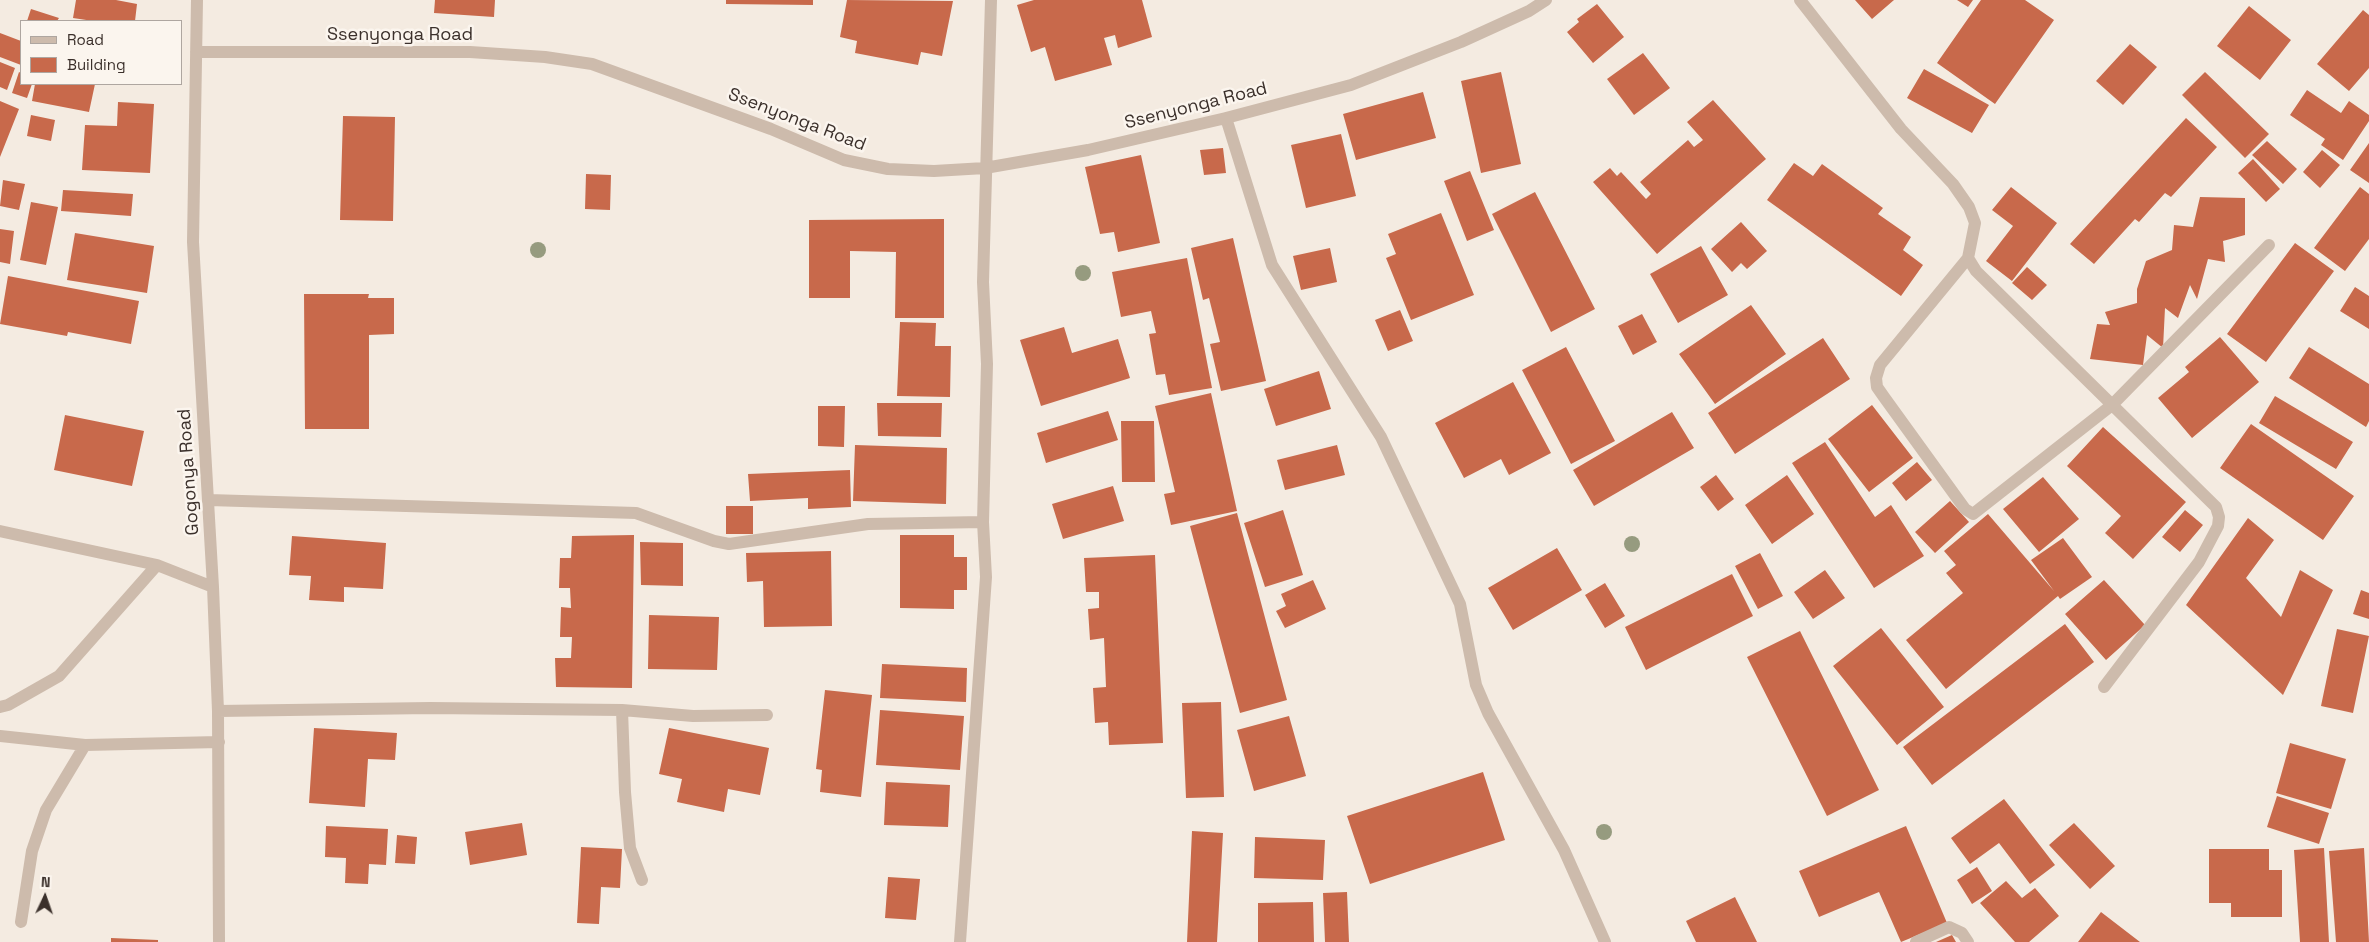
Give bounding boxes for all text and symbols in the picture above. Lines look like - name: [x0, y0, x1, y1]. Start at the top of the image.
- legend: [20, 20, 182, 85]
- street label: Ssenyonga Road: [327, 24, 473, 46]
- text: Road: [67, 30, 104, 49]
- text: Building: [67, 55, 126, 74]
- street label: Ssenyonga Road: [1123, 78, 1269, 134]
- street label: Ssenyonga Road: [725, 84, 869, 156]
- street label: Gogonya Road: [174, 408, 204, 536]
- north arrow: [20, 872, 70, 922]
- text: N: [41, 873, 51, 891]

